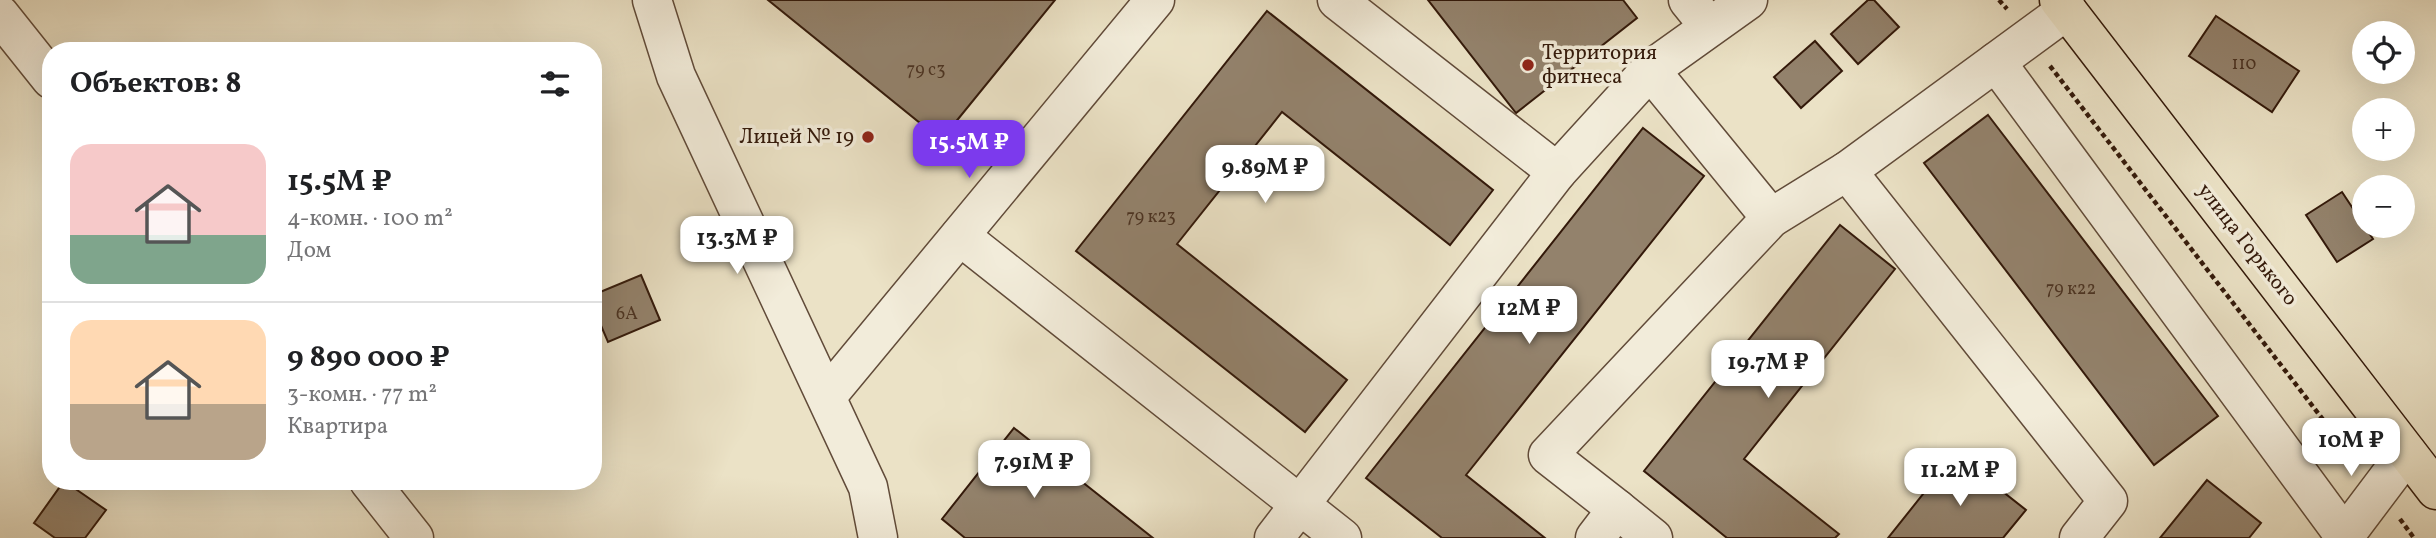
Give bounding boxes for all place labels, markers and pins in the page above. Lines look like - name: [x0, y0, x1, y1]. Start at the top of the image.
- place label: Территория фитнеса: [1542, 39, 1657, 92]
- marker: Территория фитнеса: [1520, 57, 1536, 73]
- pin: 15.5M ₽: [904, 120, 1034, 180]
- place label: Лицей № 19: [739, 123, 854, 152]
- marker: Лицей № 19: [860, 129, 876, 145]
- pin: 9.89M ₽: [1200, 146, 1330, 205]
- pin: 13.3M ₽: [672, 216, 802, 276]
- pin: 12M ₽: [1480, 286, 1578, 346]
- pin: 19.7M ₽: [1703, 340, 1833, 400]
- pin: 10M ₽: [2302, 419, 2400, 478]
- pin: 7.91M ₽: [969, 440, 1099, 500]
- pin: 11.2M ₽: [1895, 448, 2025, 508]

